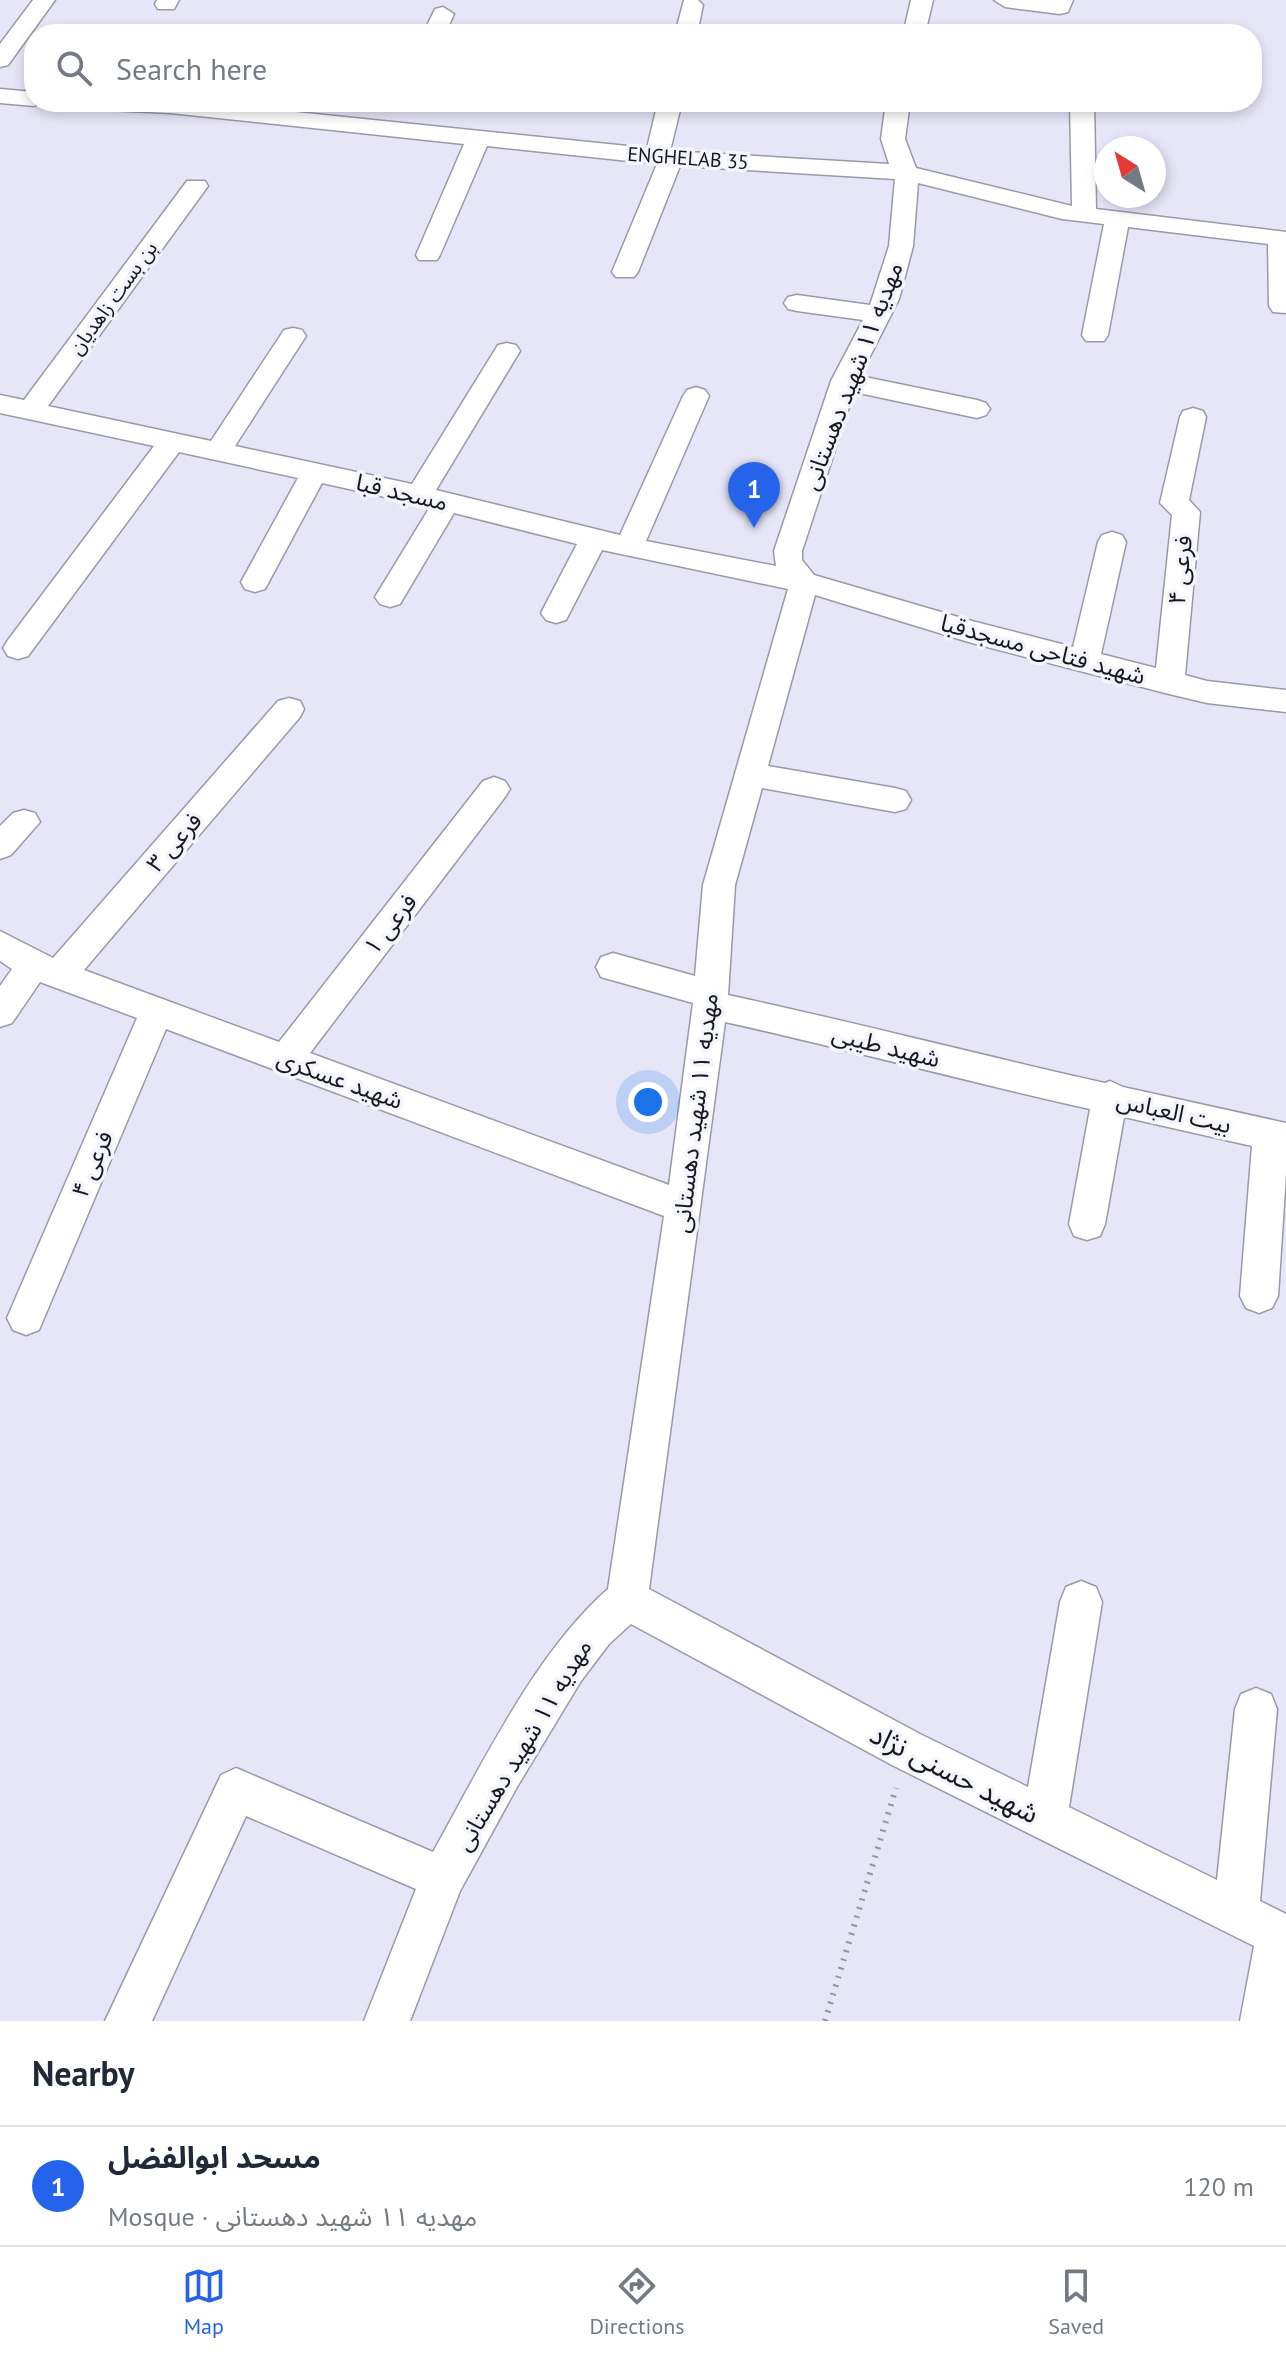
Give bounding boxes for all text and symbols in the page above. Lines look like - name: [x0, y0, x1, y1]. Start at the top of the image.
- search box: [24, 24, 1262, 112]
- icon: search: [52, 46, 96, 90]
- text: Search here: [116, 49, 267, 88]
- north arrow: [1094, 136, 1166, 208]
- street label: ENGHELAB 35: [626, 141, 750, 175]
- street label: بن بست زاهدیان: [63, 236, 163, 360]
- street label: مهدیه ۱۱ شهید دهستانی: [794, 258, 910, 494]
- pin: 1: [728, 462, 780, 528]
- street label: مسجد قبا: [353, 466, 451, 518]
- street label: فرعی ۴: [1161, 534, 1199, 606]
- street label: شهید فتاحی مسجدقبا: [937, 607, 1149, 691]
- street label: فرعی ۳: [139, 806, 209, 878]
- street label: فرعی ۱: [356, 887, 424, 961]
- street label: مهدیه ۱۱ شهید دهستانی: [665, 991, 725, 1235]
- street label: شهید طیبی: [829, 1018, 943, 1074]
- street label: شهید عسکری: [273, 1042, 407, 1116]
- your location: [628, 1082, 668, 1122]
- street label: بیت العباس: [1114, 1084, 1234, 1140]
- street label: فرعی ۴: [64, 1126, 120, 1202]
- street label: مهدیه ۱۱ شهید دهستانی: [448, 1634, 598, 1856]
- street label: شهید حسنی نژاد: [864, 1715, 1046, 1831]
- text: Nearby: [32, 2051, 134, 2095]
- text: مسحد ابوالفضل: [108, 2137, 321, 2176]
- text: 1: [51, 2170, 65, 2203]
- text: 120 m: [1183, 2170, 1254, 2203]
- text: Mosque · مهدیه ۱۱ شهید دهستانی: [108, 2200, 477, 2233]
- tab: Map: [182, 2264, 226, 2340]
- tab: Directions: [589, 2264, 685, 2340]
- tab: Saved: [1048, 2264, 1104, 2340]

